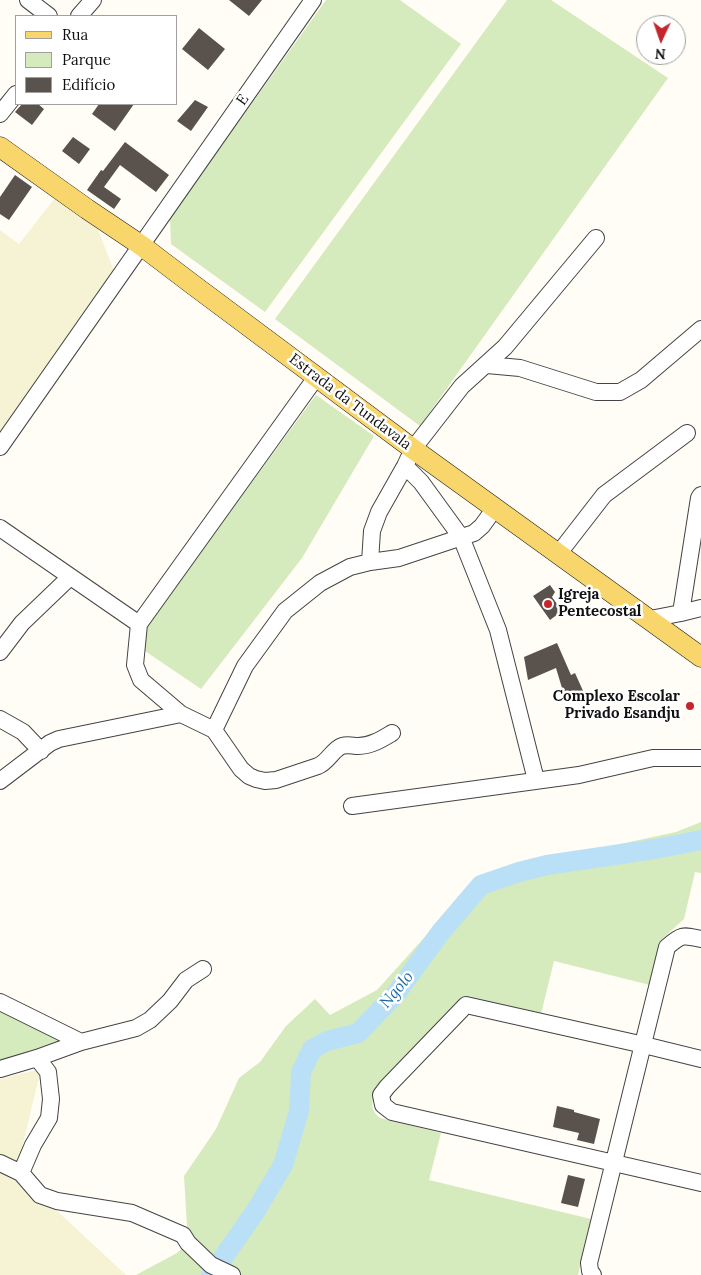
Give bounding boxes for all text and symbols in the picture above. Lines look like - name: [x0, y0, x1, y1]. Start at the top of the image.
- legend: [15, 15, 178, 105]
- north arrow: [636, 15, 686, 65]
- text: Rua: [62, 25, 88, 44]
- text: N: [654, 45, 666, 63]
- text: Parque: [62, 50, 111, 69]
- text: Edifício: [62, 75, 115, 94]
- street label: E: [233, 91, 253, 109]
- street label: Estrada da Tundavala: [285, 350, 415, 454]
- place label: Igreja Pentecostal: [558, 586, 641, 621]
- marker: Igreja Pentecostal: [542, 598, 554, 610]
- place label: Complexo Escolar Privado Esandju: [553, 688, 680, 723]
- marker: Complexo Escolar Privado Esandju: [684, 700, 696, 712]
- water label: Ngolo: [376, 968, 418, 1012]

